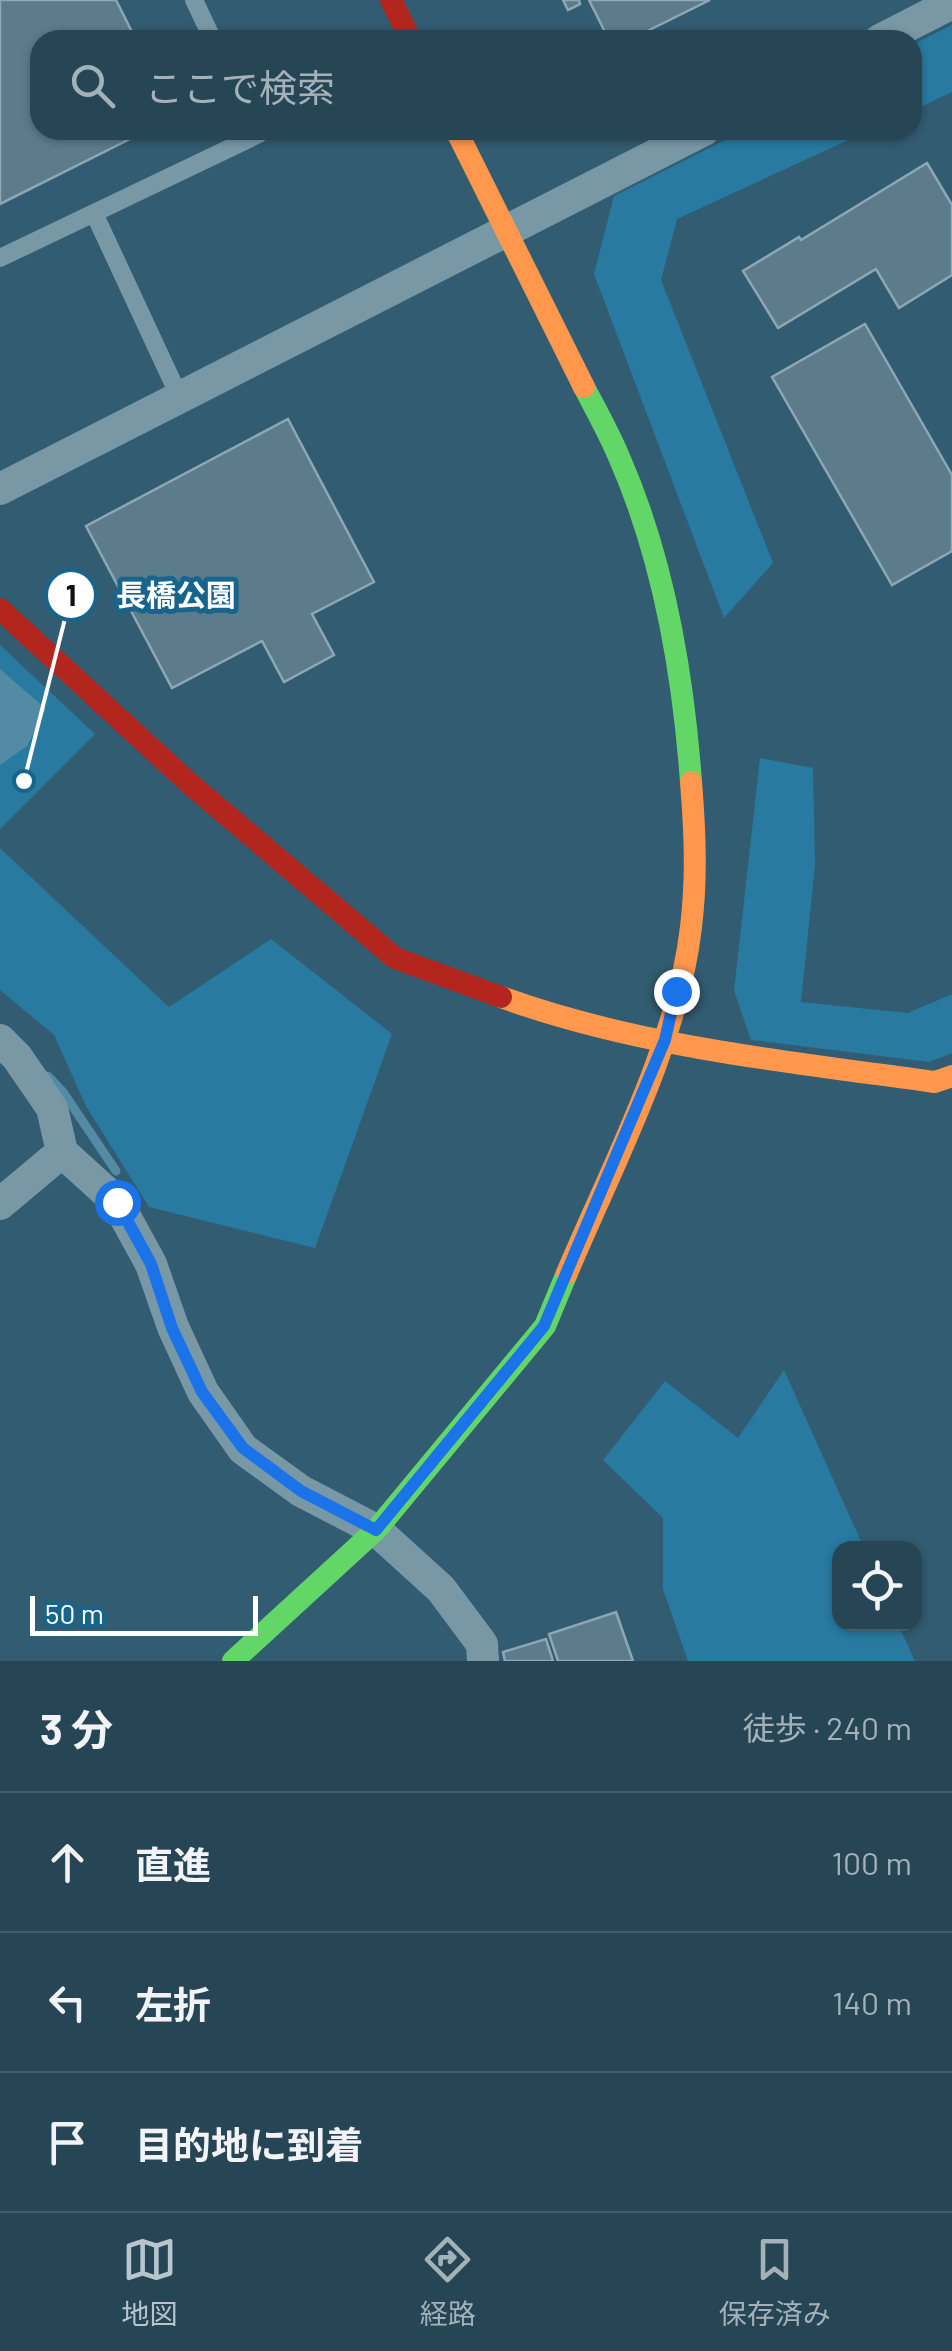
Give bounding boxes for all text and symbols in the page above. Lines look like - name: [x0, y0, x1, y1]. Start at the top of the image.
- search box: [30, 30, 922, 140]
- icon: search: [65, 58, 120, 113]
- text: ここで検索: [145, 64, 335, 110]
- callout: 長橋公園: [46, 565, 256, 625]
- text: 1: [66, 576, 76, 612]
- text: 長橋公園: [116, 576, 236, 612]
- route end: [654, 969, 700, 1015]
- route start: [95, 1180, 141, 1226]
- map controls: [832, 1541, 922, 1631]
- button: locate: [832, 1541, 922, 1631]
- scale bar: [30, 1591, 258, 1636]
- text: 50 m: [45, 1596, 104, 1630]
- text: 3 分: [40, 1703, 113, 1753]
- text: 徒歩 · 240 m: [743, 1708, 912, 1746]
- icon: ahead: [40, 1835, 95, 1890]
- text: 直進: [135, 1841, 211, 1887]
- text: 100 m: [832, 1843, 912, 1881]
- icon: left: [40, 1975, 95, 2030]
- text: 左折: [135, 1981, 211, 2027]
- text: 140 m: [832, 1983, 912, 2021]
- icon: arrive: [40, 2115, 95, 2170]
- text: 目的地に到着: [135, 2121, 363, 2167]
- tab: 地図: [121, 2232, 177, 2332]
- tab: 経路: [420, 2232, 476, 2332]
- tab: 保存済み: [719, 2232, 831, 2332]

